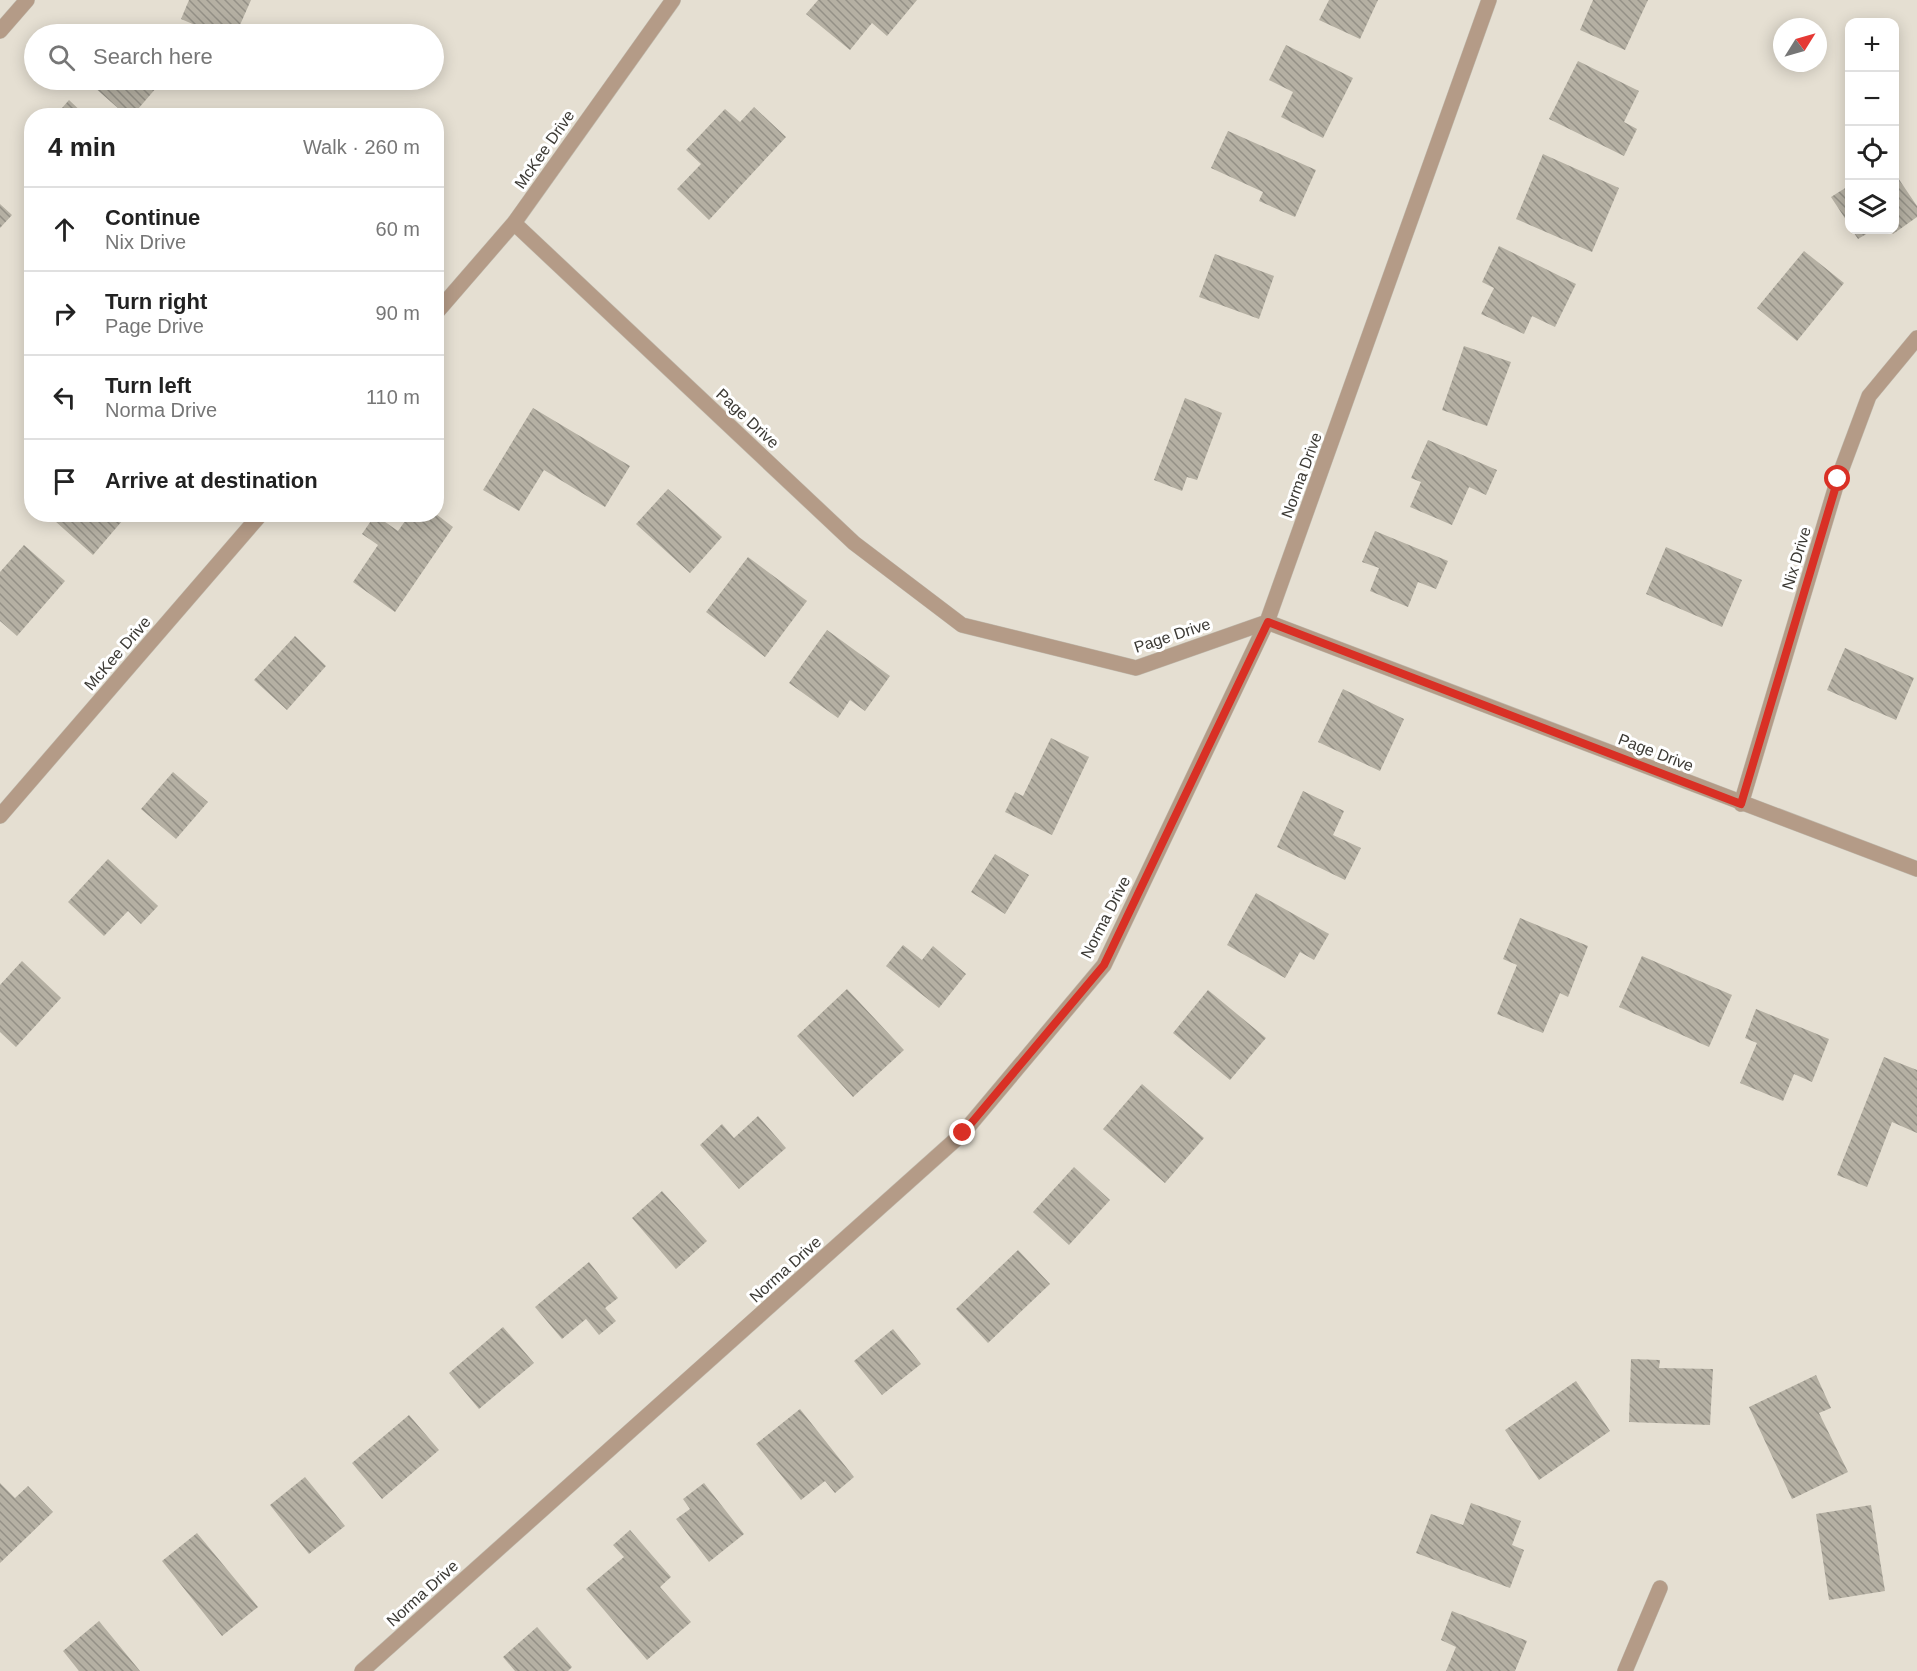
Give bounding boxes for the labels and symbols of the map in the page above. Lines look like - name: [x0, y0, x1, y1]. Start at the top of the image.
- north arrow: [1773, 18, 1827, 72]
- street label: McKee Drive: [511, 107, 578, 192]
- street label: Page Drive: [713, 385, 782, 452]
- street label: Norma Drive: [1278, 430, 1325, 520]
- route start: [1824, 465, 1850, 491]
- street label: Nix Drive: [1779, 525, 1814, 592]
- street label: McKee Drive: [81, 613, 154, 693]
- street label: Page Drive: [1132, 615, 1213, 656]
- street label: Page Drive: [1616, 730, 1696, 775]
- street label: Norma Drive: [1077, 873, 1133, 961]
- route end: [949, 1119, 975, 1145]
- street label: Norma Drive: [746, 1233, 824, 1306]
- street label: Norma Drive: [383, 1557, 461, 1630]

